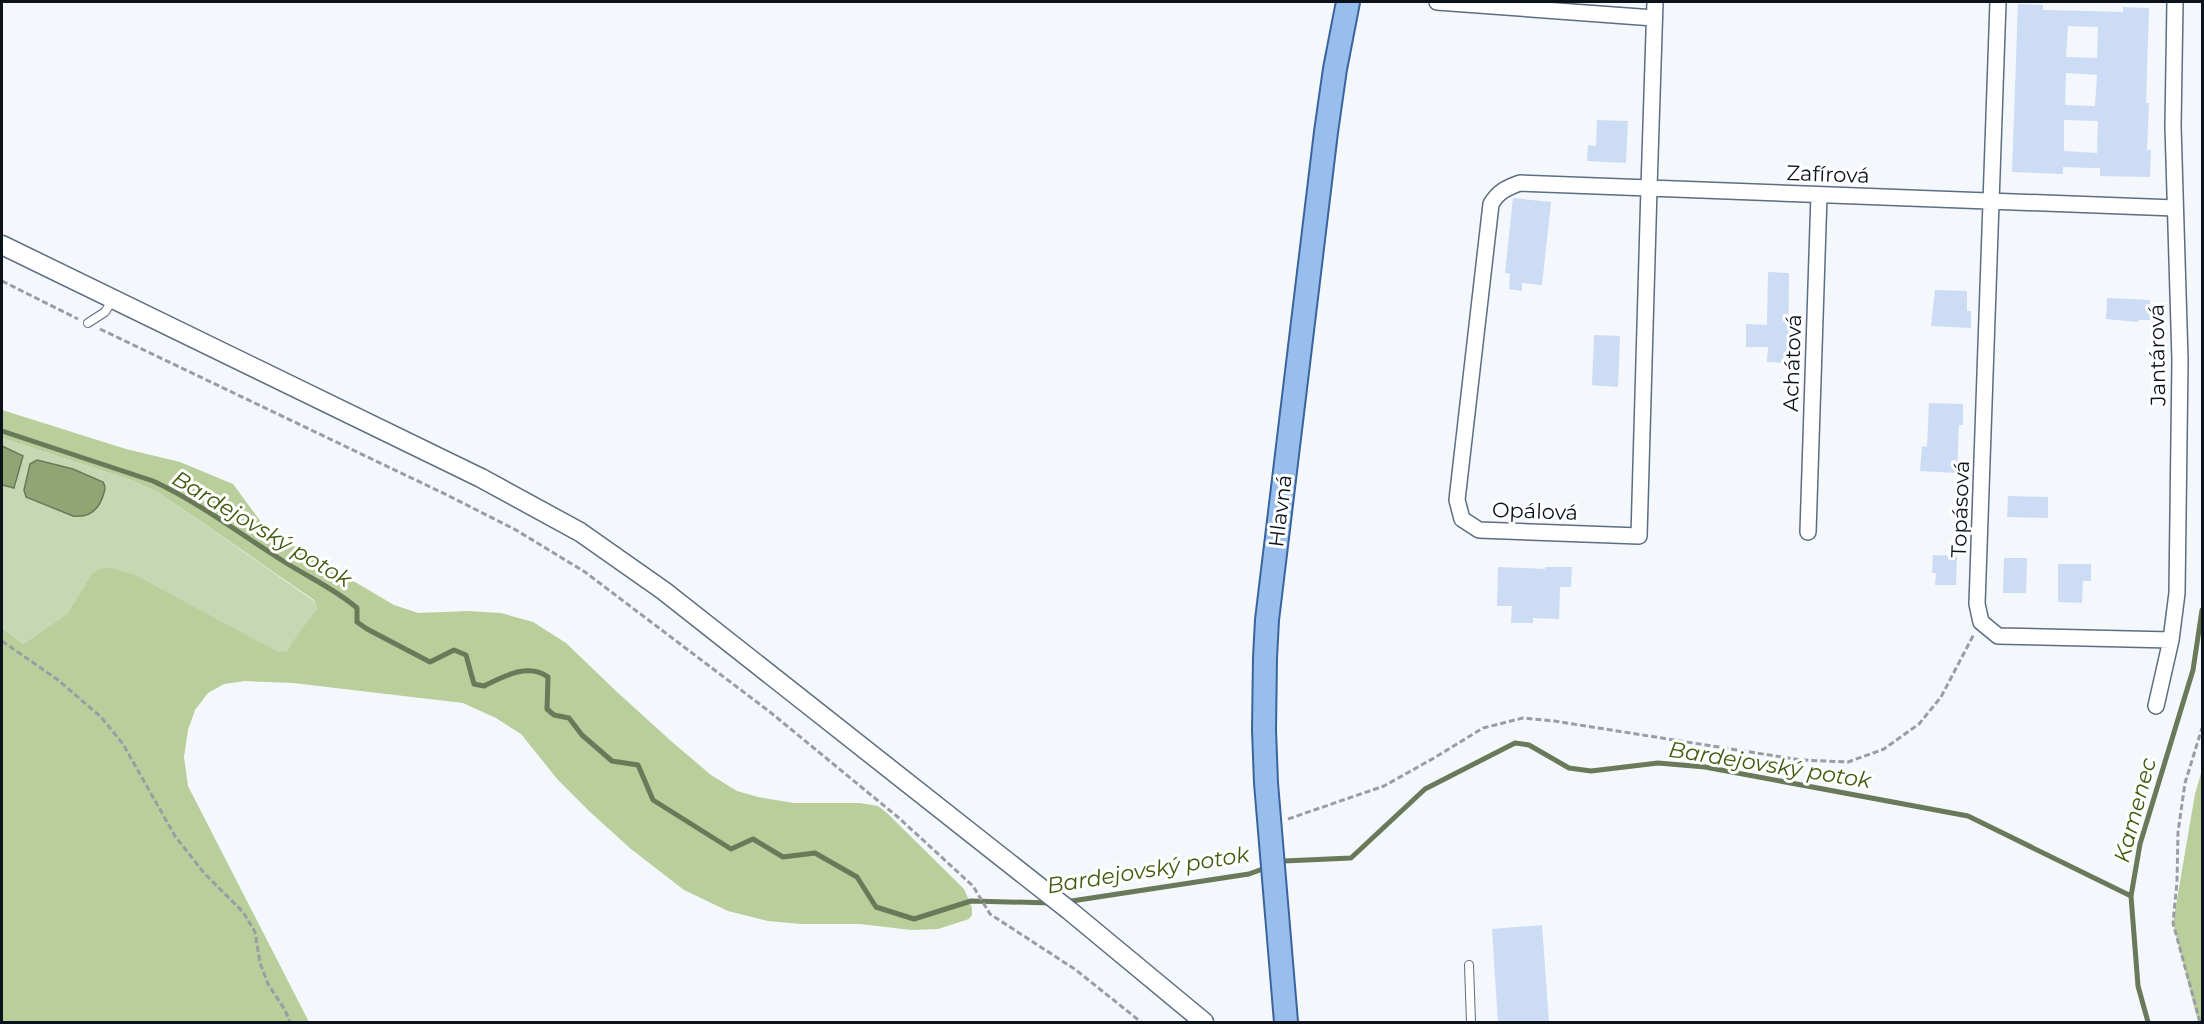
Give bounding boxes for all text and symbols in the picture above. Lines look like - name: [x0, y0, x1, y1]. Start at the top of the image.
- street label: Zafírová: [1786, 160, 1870, 188]
- street label: Jantárová: [2144, 304, 2170, 407]
- street label: Achátová: [1778, 314, 1806, 412]
- street label: Topásová: [1946, 460, 1974, 558]
- water label: Bardejovský potok: [167, 465, 357, 594]
- street label: Hlavná: [1263, 473, 1297, 549]
- street label: Opálová: [1492, 497, 1578, 525]
- water label: Bardejovský potok: [1667, 736, 1874, 794]
- water label: Kamenec: [2108, 754, 2162, 865]
- water label: Bardejovský potok: [1045, 841, 1252, 899]

